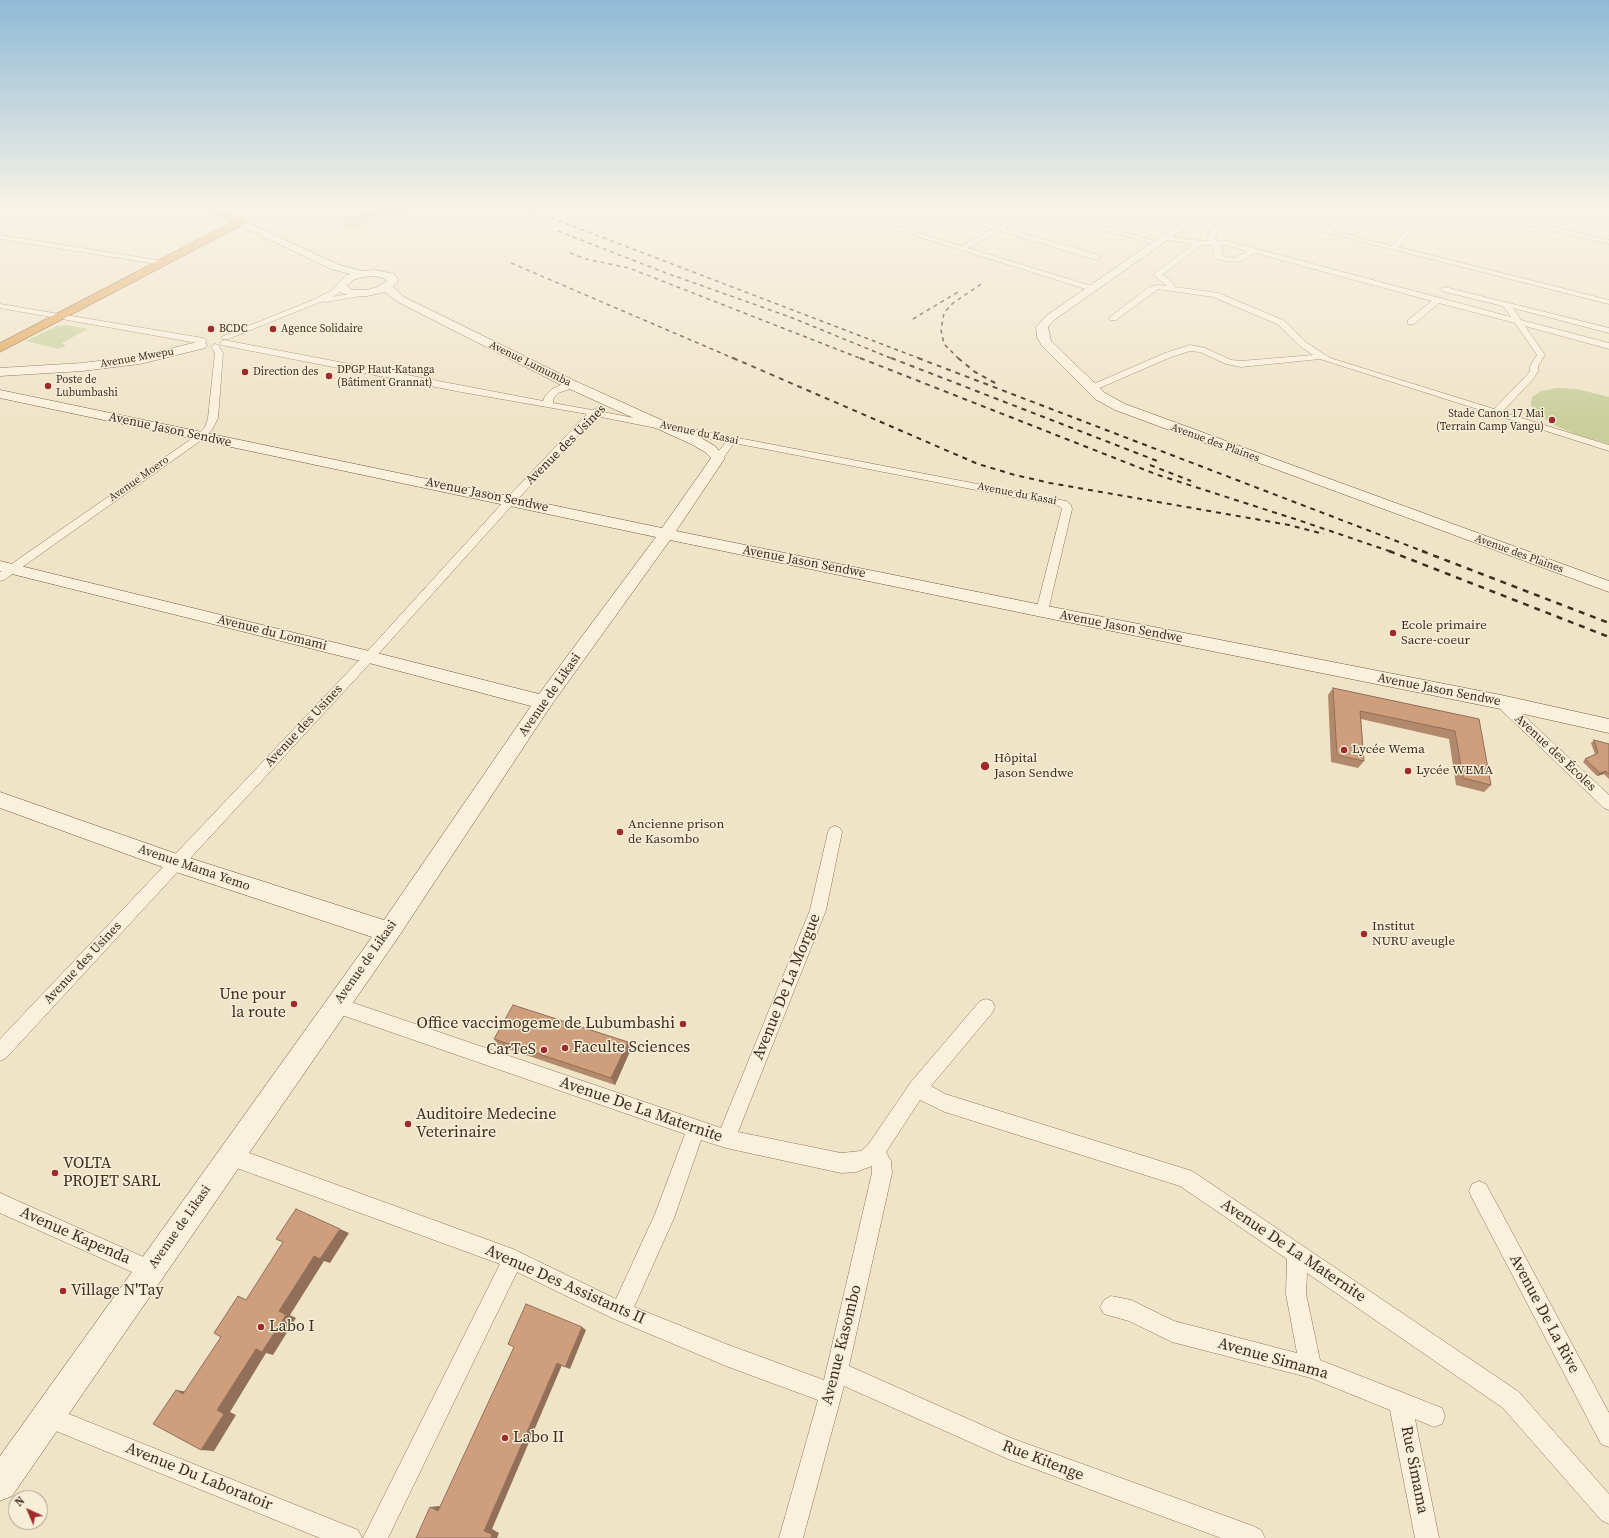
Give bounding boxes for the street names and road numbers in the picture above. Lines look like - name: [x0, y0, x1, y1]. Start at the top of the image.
- street label: Avenue Lumumba: [487, 338, 573, 390]
- street label: Avenue Mwepu: [99, 345, 175, 371]
- street label: Avenue des Usines: [523, 402, 609, 488]
- street label: Avenue Jason Sendwe: [107, 409, 233, 451]
- street label: Avenue du Kasai: [658, 418, 740, 448]
- street label: Avenue des Plaines: [1169, 421, 1261, 465]
- street label: Avenue Moero: [106, 453, 172, 505]
- street label: Avenue Jason Sendwe: [424, 474, 550, 516]
- street label: Avenue du Kasai: [976, 480, 1058, 508]
- street label: Avenue des Plaines: [1473, 532, 1565, 576]
- street label: Avenue Jason Sendwe: [741, 542, 867, 582]
- street label: Avenue Jason Sendwe: [1058, 607, 1184, 647]
- street label: Avenue du Lomami: [216, 612, 328, 654]
- street label: Avenue de Likasi: [516, 651, 584, 739]
- street label: Avenue Jason Sendwe: [1376, 670, 1502, 710]
- street label: Avenue des Usines: [262, 682, 346, 770]
- street label: Avenue des Écoles: [1511, 711, 1599, 795]
- street label: Avenue Mama Yemo: [136, 841, 252, 895]
- street label: Avenue De La Morgue: [749, 911, 825, 1063]
- street label: Avenue de Likasi: [332, 918, 400, 1006]
- street label: Avenue des Usines: [41, 919, 125, 1007]
- street label: Avenue De La Maternite: [557, 1073, 725, 1147]
- street label: Avenue de Likasi: [146, 1183, 214, 1271]
- street label: Avenue De La Maternite: [1217, 1195, 1369, 1307]
- street label: Avenue Kapenda: [17, 1203, 133, 1269]
- street label: Avenue Des Assistants II: [482, 1241, 648, 1329]
- street label: Avenue De La Rive: [1505, 1251, 1583, 1377]
- street label: Avenue Kasombo: [818, 1283, 866, 1407]
- street label: Avenue Simama: [1215, 1334, 1331, 1384]
- street label: Rue Simama: [1396, 1424, 1432, 1516]
- street label: Rue Kitenge: [999, 1437, 1087, 1485]
- street label: Avenue Du Laboratoir: [123, 1439, 275, 1515]

